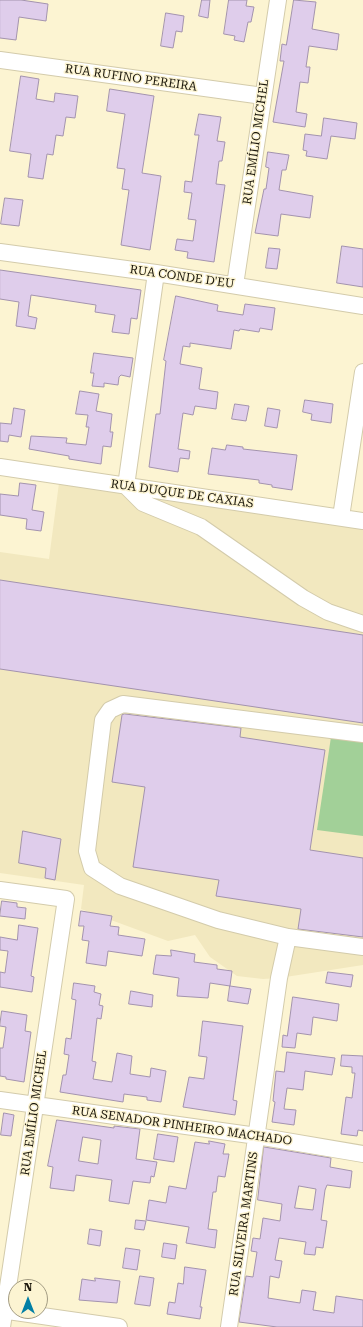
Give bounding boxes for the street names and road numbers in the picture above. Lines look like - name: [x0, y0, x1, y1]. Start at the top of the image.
- street label: RUA RUFINO PEREIRA: [64, 62, 198, 94]
- street label: RUA EMÍLIO MICHEL: [240, 78, 272, 206]
- street label: RUA CONDE D'EU: [129, 263, 235, 291]
- street label: RUA DUQUE DE CAXIAS: [110, 477, 254, 511]
- street label: RUA EMÍLIO MICHEL: [18, 1049, 50, 1177]
- street label: RUA SENADOR PINHEIRO MACHADO: [71, 1103, 293, 1149]
- street label: RUA SILVEIRA MARTINS: [227, 1151, 261, 1297]

